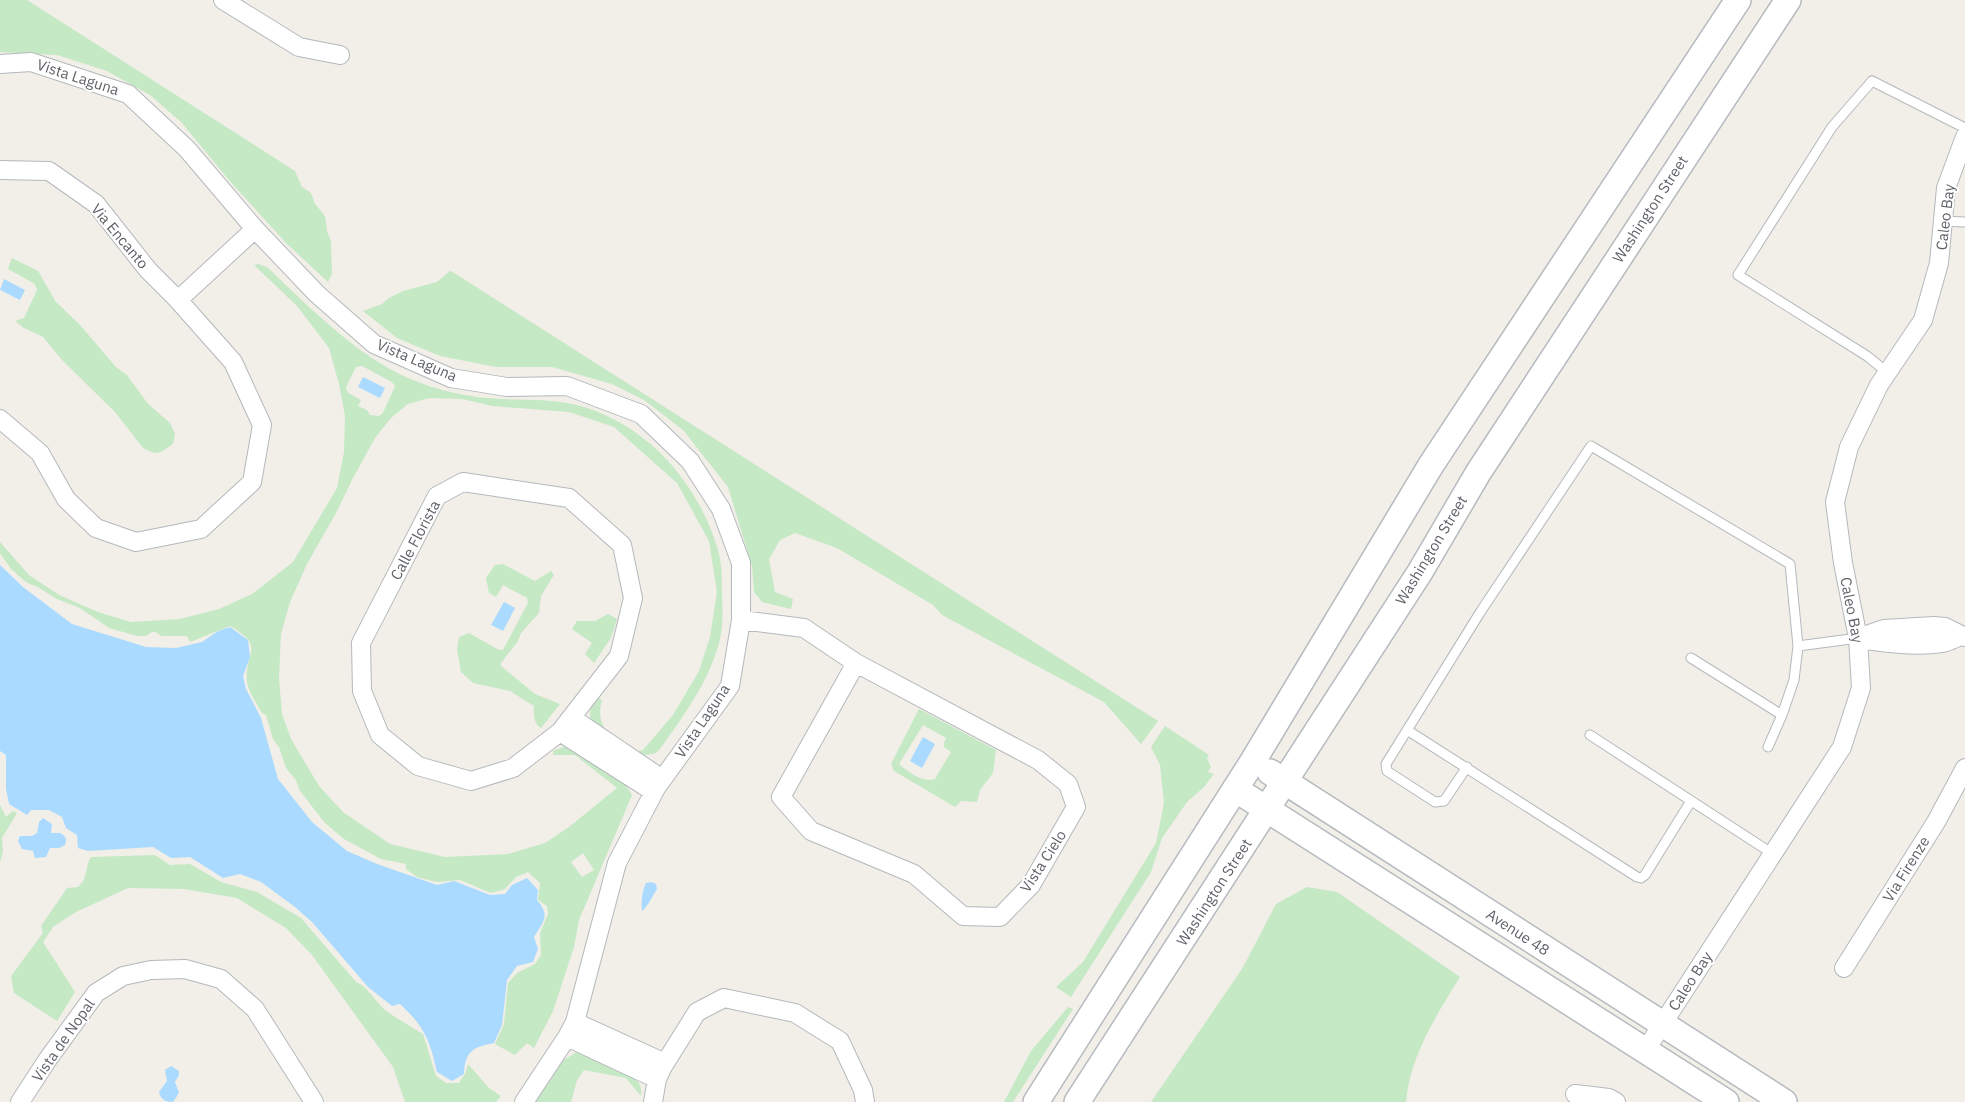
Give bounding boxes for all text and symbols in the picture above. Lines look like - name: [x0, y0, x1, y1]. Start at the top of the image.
- street label: Vista Laguna: [34, 55, 122, 99]
- street label: Washington Street: [1608, 152, 1692, 266]
- street label: Caleo Bay: [1932, 182, 1959, 251]
- street label: Via Encanto: [87, 199, 153, 273]
- street label: Vista Laguna: [374, 335, 460, 385]
- street label: Washington Street: [1391, 492, 1471, 608]
- street label: Calle Florista: [386, 497, 444, 583]
- street label: Caleo Bay: [1836, 575, 1868, 645]
- street label: Vista Laguna: [670, 680, 734, 762]
- street label: Vista Cielo: [1016, 826, 1070, 896]
- street label: Via Firenze: [1878, 833, 1934, 905]
- street label: Washington Street: [1172, 835, 1256, 949]
- street label: Avenue 48: [1483, 905, 1553, 959]
- street label: Caleo Bay: [1664, 947, 1716, 1014]
- street label: Vista de Nopal: [27, 995, 99, 1085]

